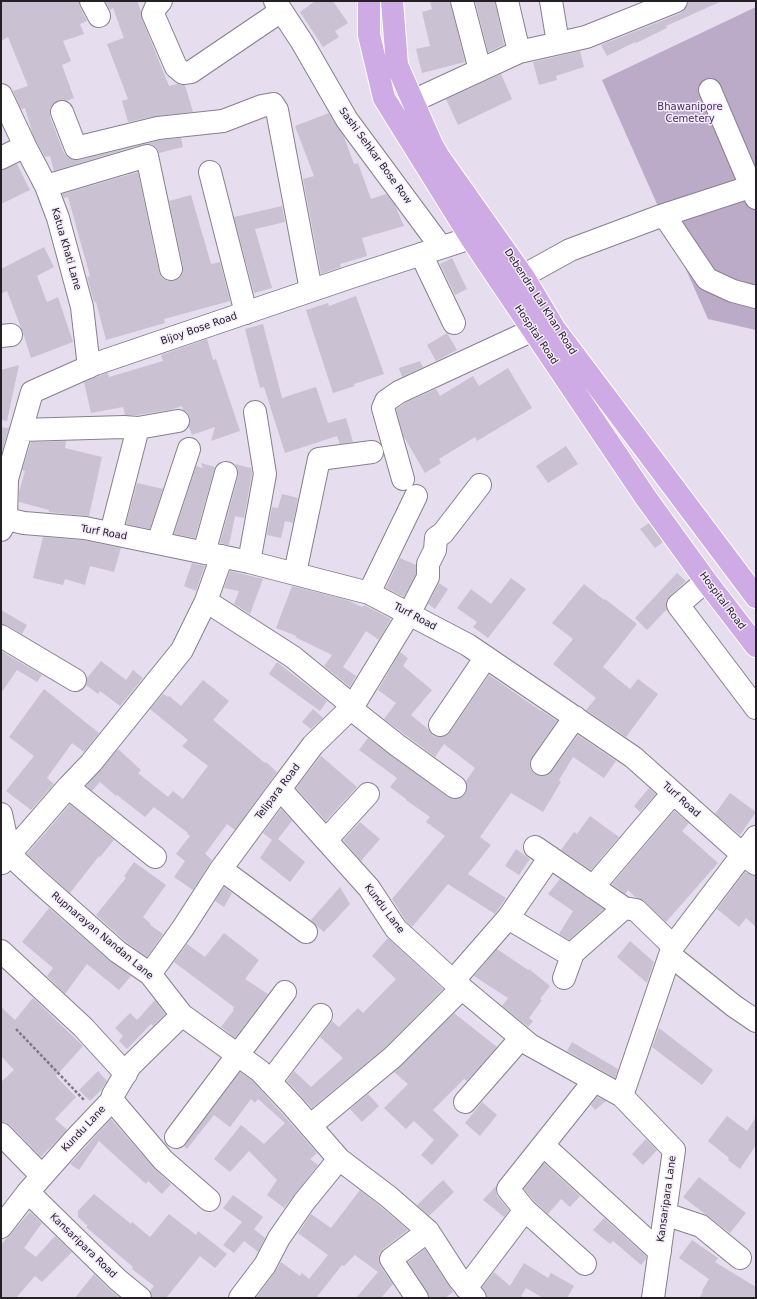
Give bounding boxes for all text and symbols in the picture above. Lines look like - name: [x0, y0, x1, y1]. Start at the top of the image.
- park label: Bhawanipore Cemetery: [657, 101, 723, 124]
- street label: Sashi Sehkar Bose Row: [336, 105, 414, 207]
- street label: Katua Khati Lane: [48, 206, 84, 292]
- street label: Debendra Lal Khan Road: [501, 247, 579, 357]
- street label: Hospital Road: [512, 303, 560, 367]
- street label: Bijoy Bose Road: [159, 310, 239, 348]
- street label: Turf Road: [80, 523, 128, 543]
- street label: Hospital Road: [696, 570, 748, 632]
- street label: Turf Road: [392, 601, 438, 633]
- street label: Telipara Road: [253, 762, 303, 822]
- street label: Turf Road: [660, 780, 702, 820]
- street label: Kundu Lane: [362, 882, 406, 936]
- street label: Rupnarayan Nandan Lane: [49, 890, 155, 982]
- street label: Kundu Lane: [60, 1103, 108, 1155]
- street label: Kansaripara Lane: [655, 1155, 679, 1243]
- street label: Kansaripara Road: [47, 1211, 119, 1281]

